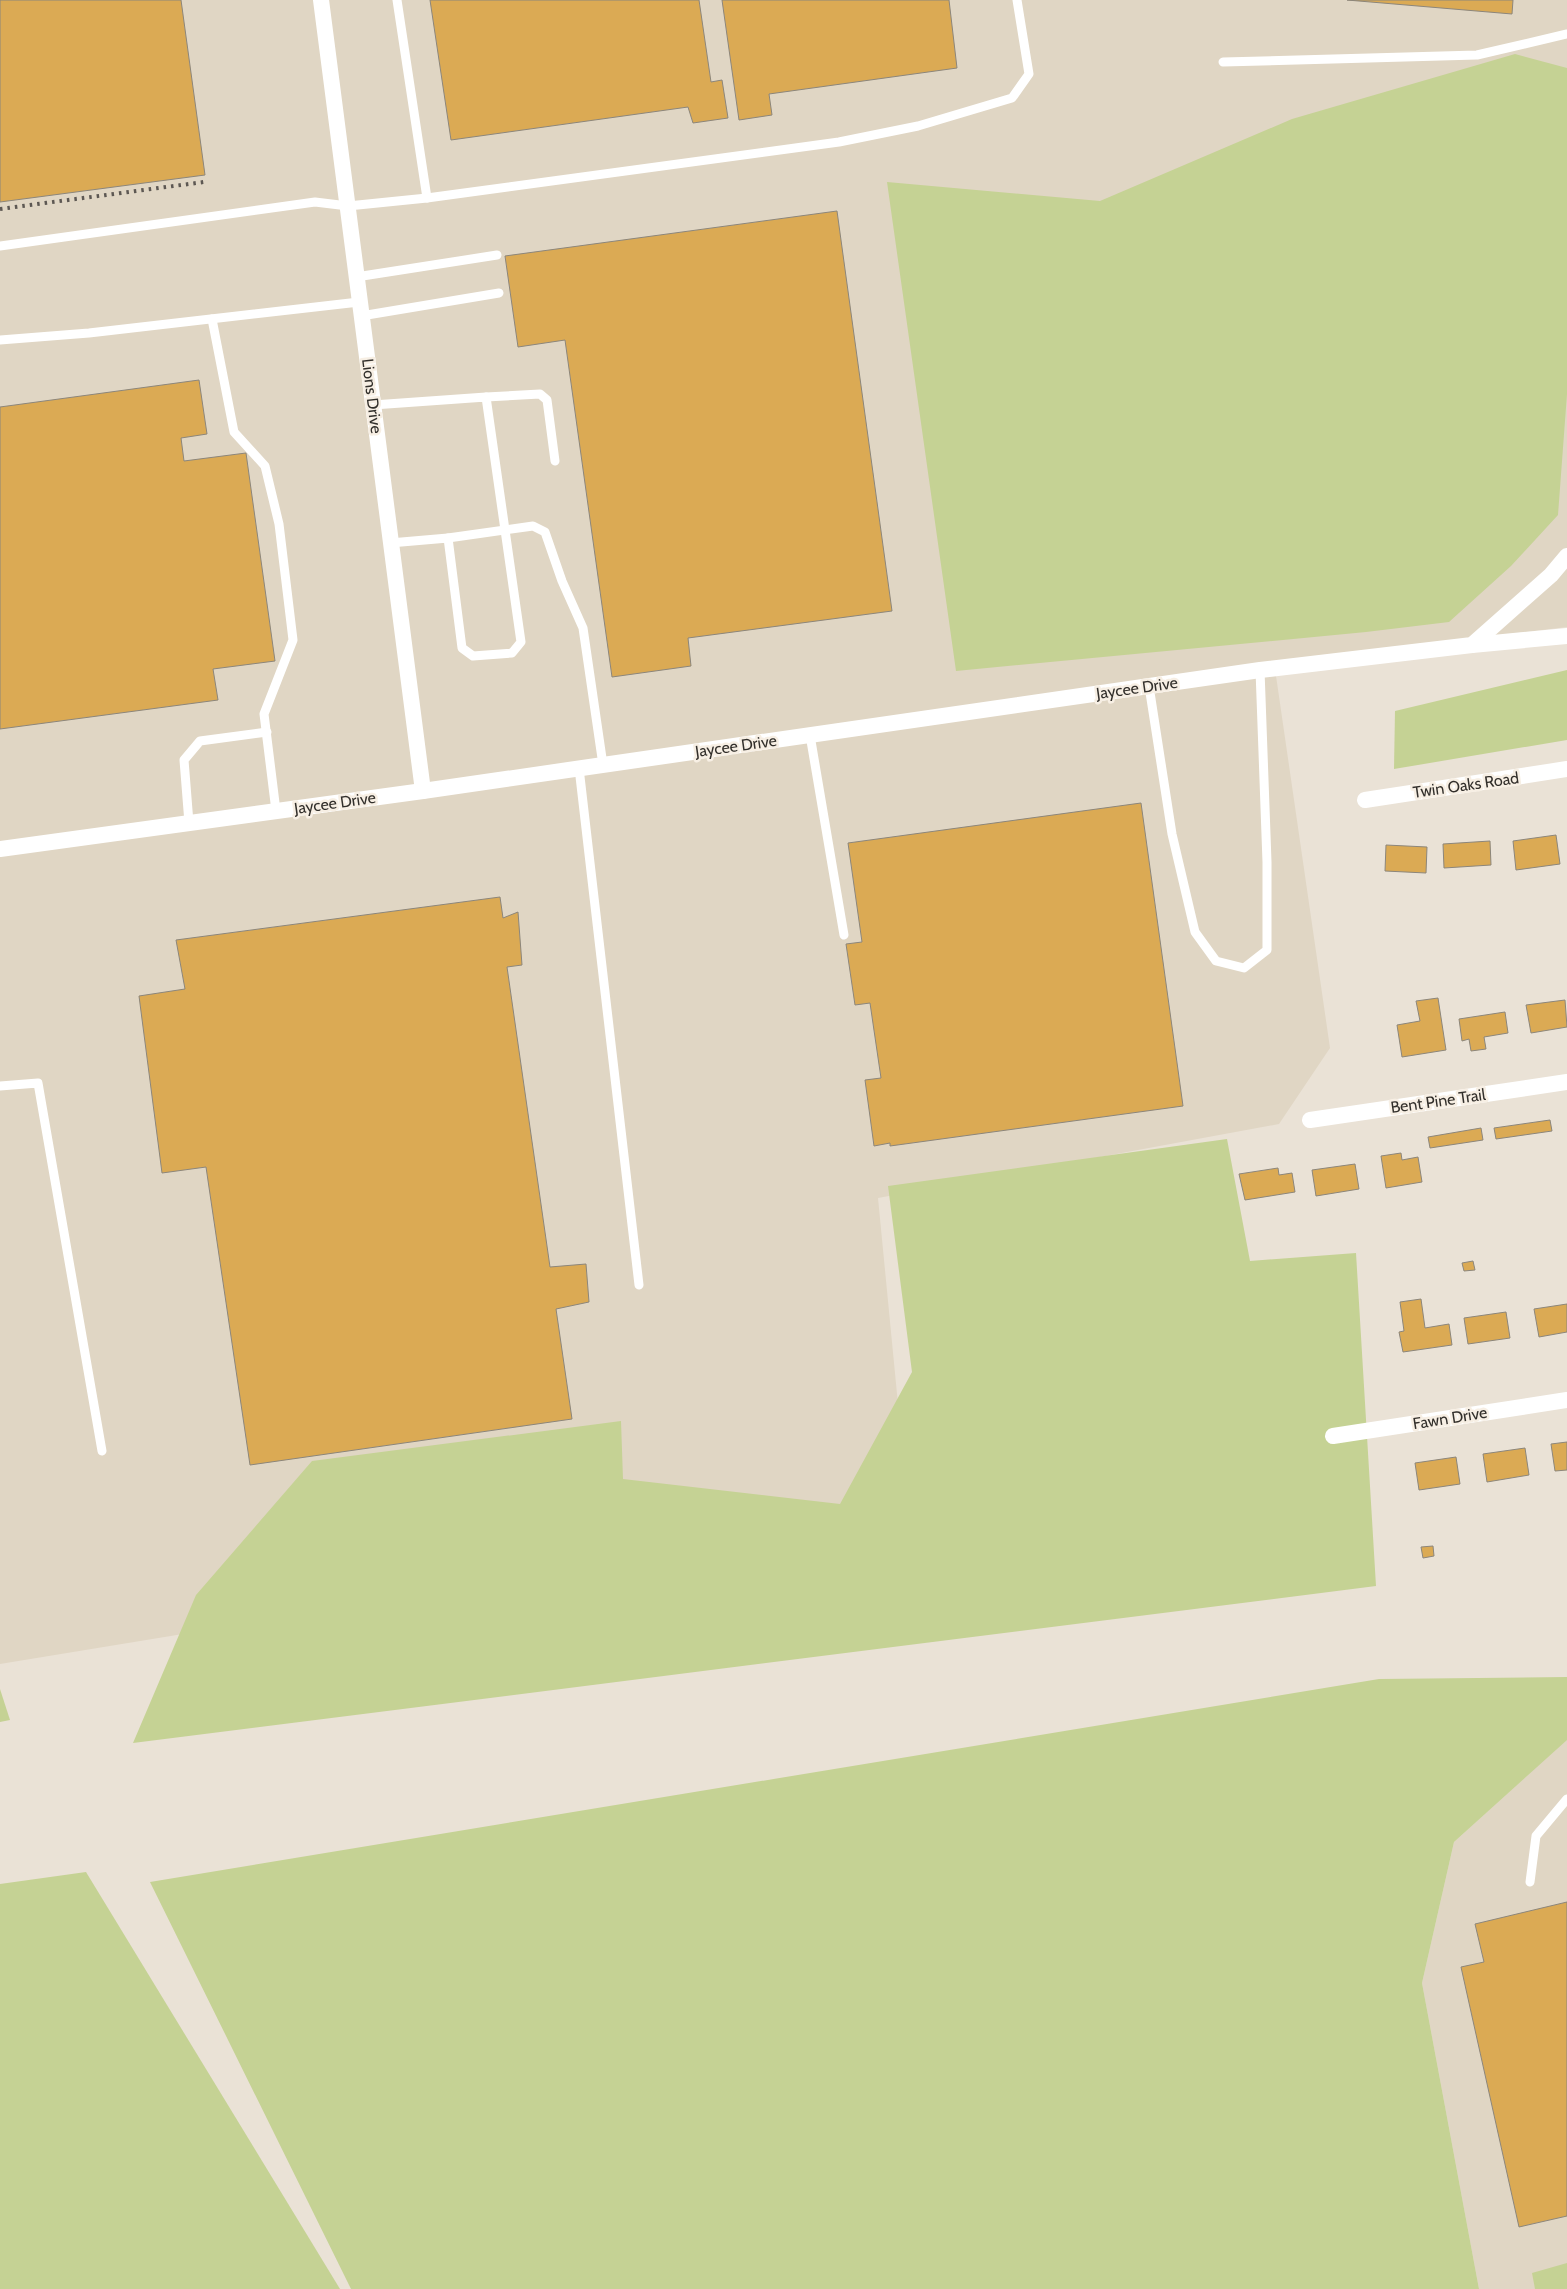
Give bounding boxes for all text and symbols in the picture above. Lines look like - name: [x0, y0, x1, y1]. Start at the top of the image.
- street label: Lions Drive: [358, 357, 386, 435]
- street label: Jaycee Drive: [1094, 673, 1179, 703]
- street label: Jaycee Drive: [693, 731, 778, 761]
- street label: Twin Oaks Road: [1412, 768, 1520, 802]
- street label: Jaycee Drive: [292, 788, 377, 818]
- street label: Bent Pine Trail: [1389, 1085, 1487, 1117]
- street label: Fawn Drive: [1411, 1403, 1489, 1433]

